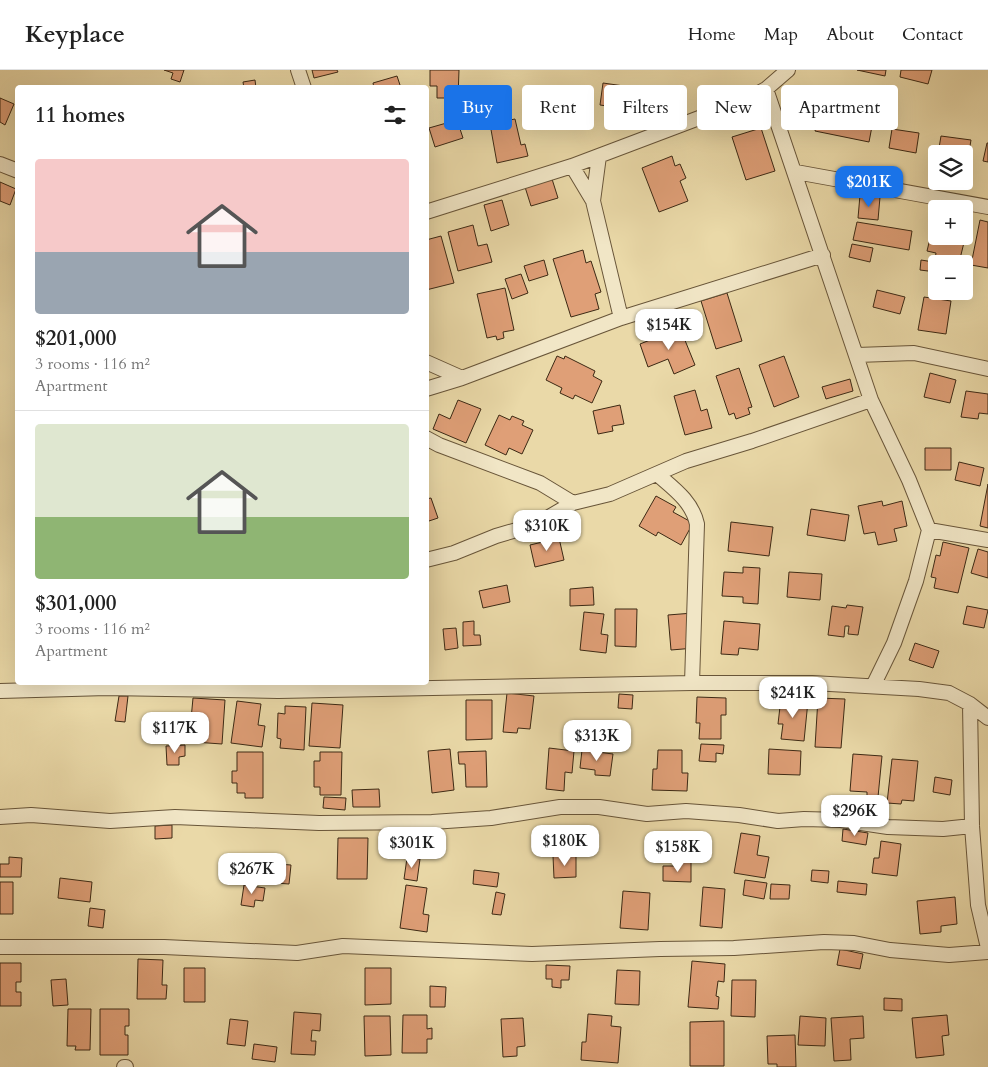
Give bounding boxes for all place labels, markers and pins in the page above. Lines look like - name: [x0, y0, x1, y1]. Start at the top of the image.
- pin: $201K: [834, 166, 904, 208]
- pin: $154K: [634, 308, 704, 351]
- pin: $310K: [512, 510, 582, 552]
- pin: $241K: [758, 676, 828, 719]
- pin: $117K: [140, 712, 210, 754]
- pin: $313K: [562, 720, 632, 762]
- pin: $296K: [820, 794, 890, 837]
- pin: $180K: [530, 824, 600, 867]
- pin: $301K: [377, 826, 447, 869]
- pin: $158K: [643, 830, 713, 873]
- pin: $267K: [217, 852, 287, 895]

